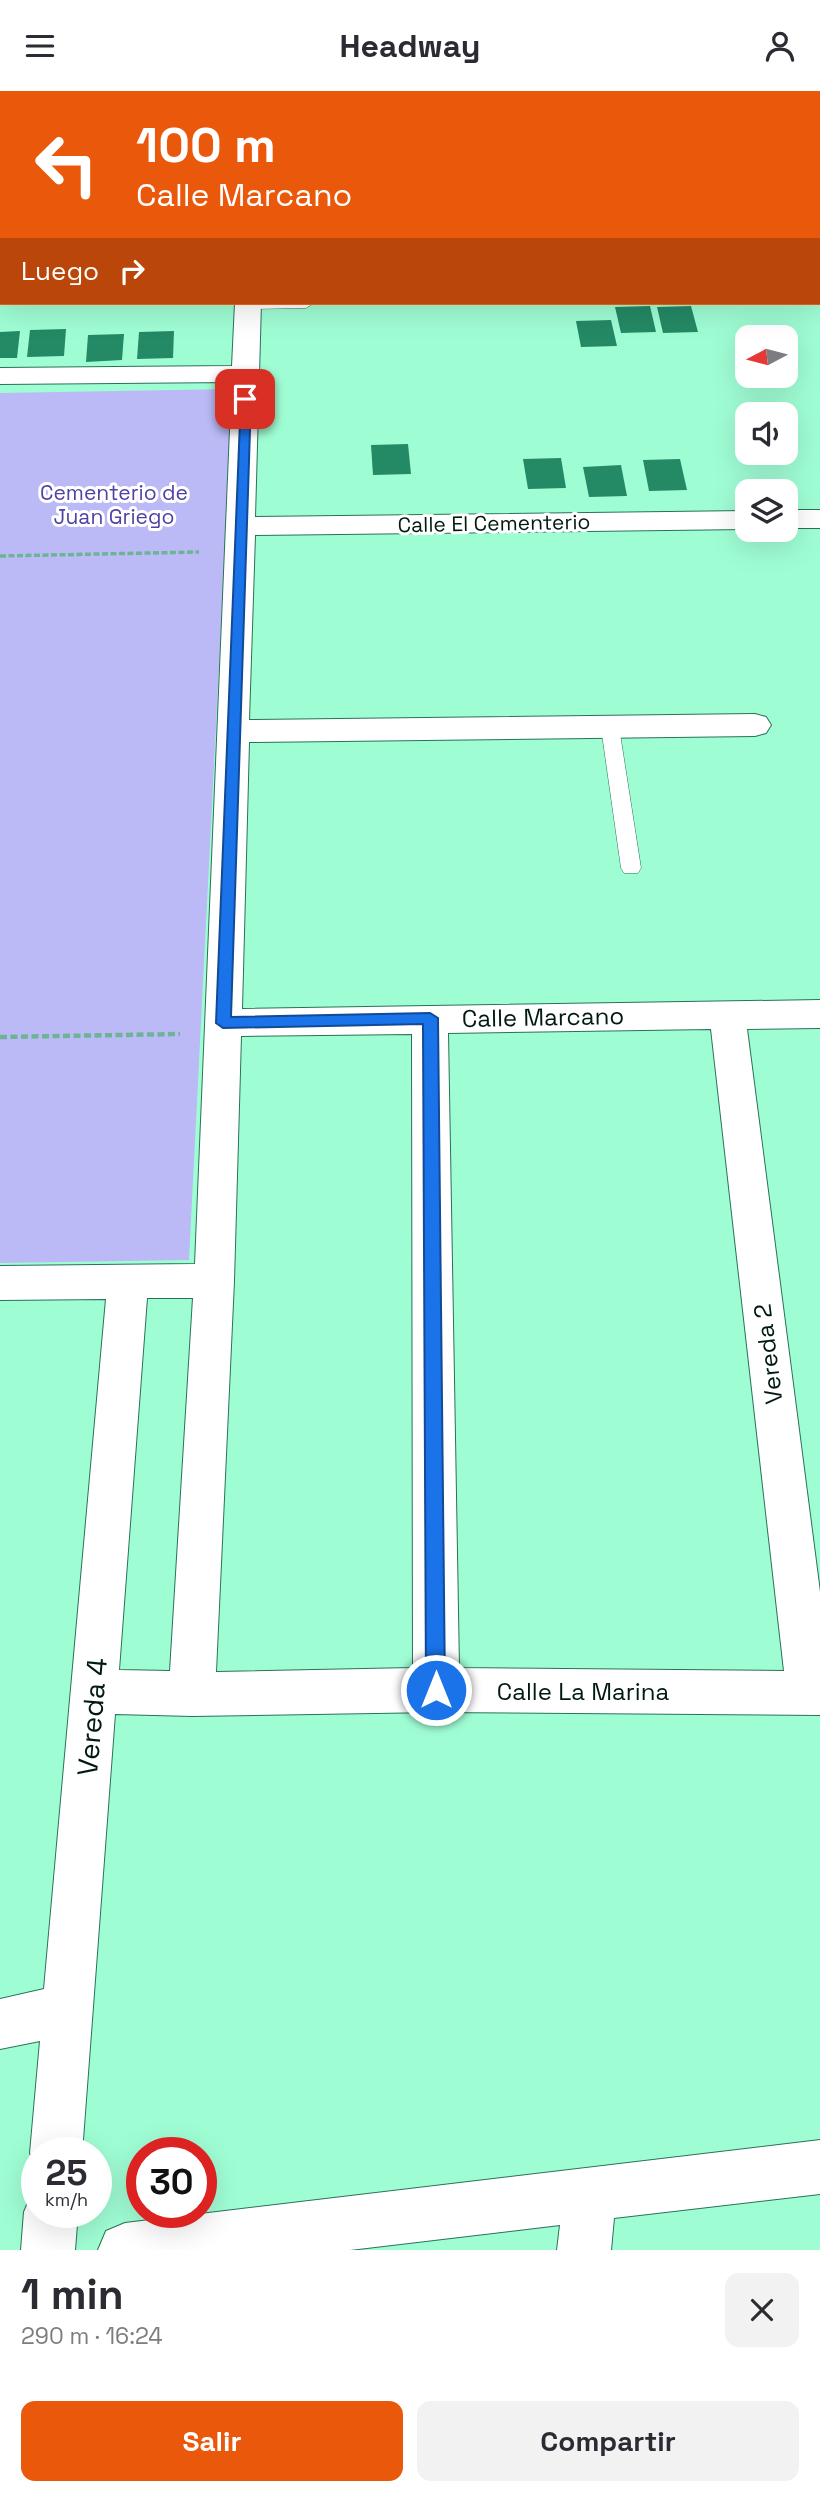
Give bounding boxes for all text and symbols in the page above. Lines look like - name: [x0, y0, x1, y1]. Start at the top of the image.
- text: Headway: [340, 26, 480, 66]
- icon: menu: [21, 27, 59, 65]
- icon: person: [761, 27, 799, 65]
- text: 100 m: [136, 114, 276, 176]
- icon: left: [21, 119, 112, 210]
- text: Calle Marcano: [136, 175, 352, 215]
- icon: right: [113, 252, 151, 290]
- text: Luego: [21, 254, 99, 288]
- north arrow: [735, 325, 798, 389]
- map controls: [735, 325, 798, 542]
- pin: [215, 369, 275, 429]
- icon: arrive: [226, 380, 264, 418]
- button: sound: [735, 402, 798, 465]
- park label: Cementerio de Juan Griego: [40, 479, 188, 530]
- button: layers: [735, 479, 798, 542]
- street label: Calle El Cementerio: [397, 508, 591, 538]
- street label: Calle Marcano: [462, 1000, 624, 1034]
- street label: Vereda 2: [746, 1302, 790, 1406]
- position arrow: [399, 1653, 473, 1727]
- street label: Vereda 4: [69, 1656, 115, 1778]
- street label: Calle La Marina: [497, 1676, 669, 1707]
- speed limit sign: 30: [126, 2137, 217, 2228]
- text: 25: [46, 2151, 87, 2195]
- text: km/h: [45, 2188, 88, 2211]
- text: 1 min: [21, 2268, 124, 2321]
- button: close: [725, 2273, 799, 2347]
- text: 290 m · 16:24: [21, 2321, 163, 2351]
- button: Salir: [21, 2401, 403, 2481]
- button: Compartir: [417, 2401, 799, 2481]

